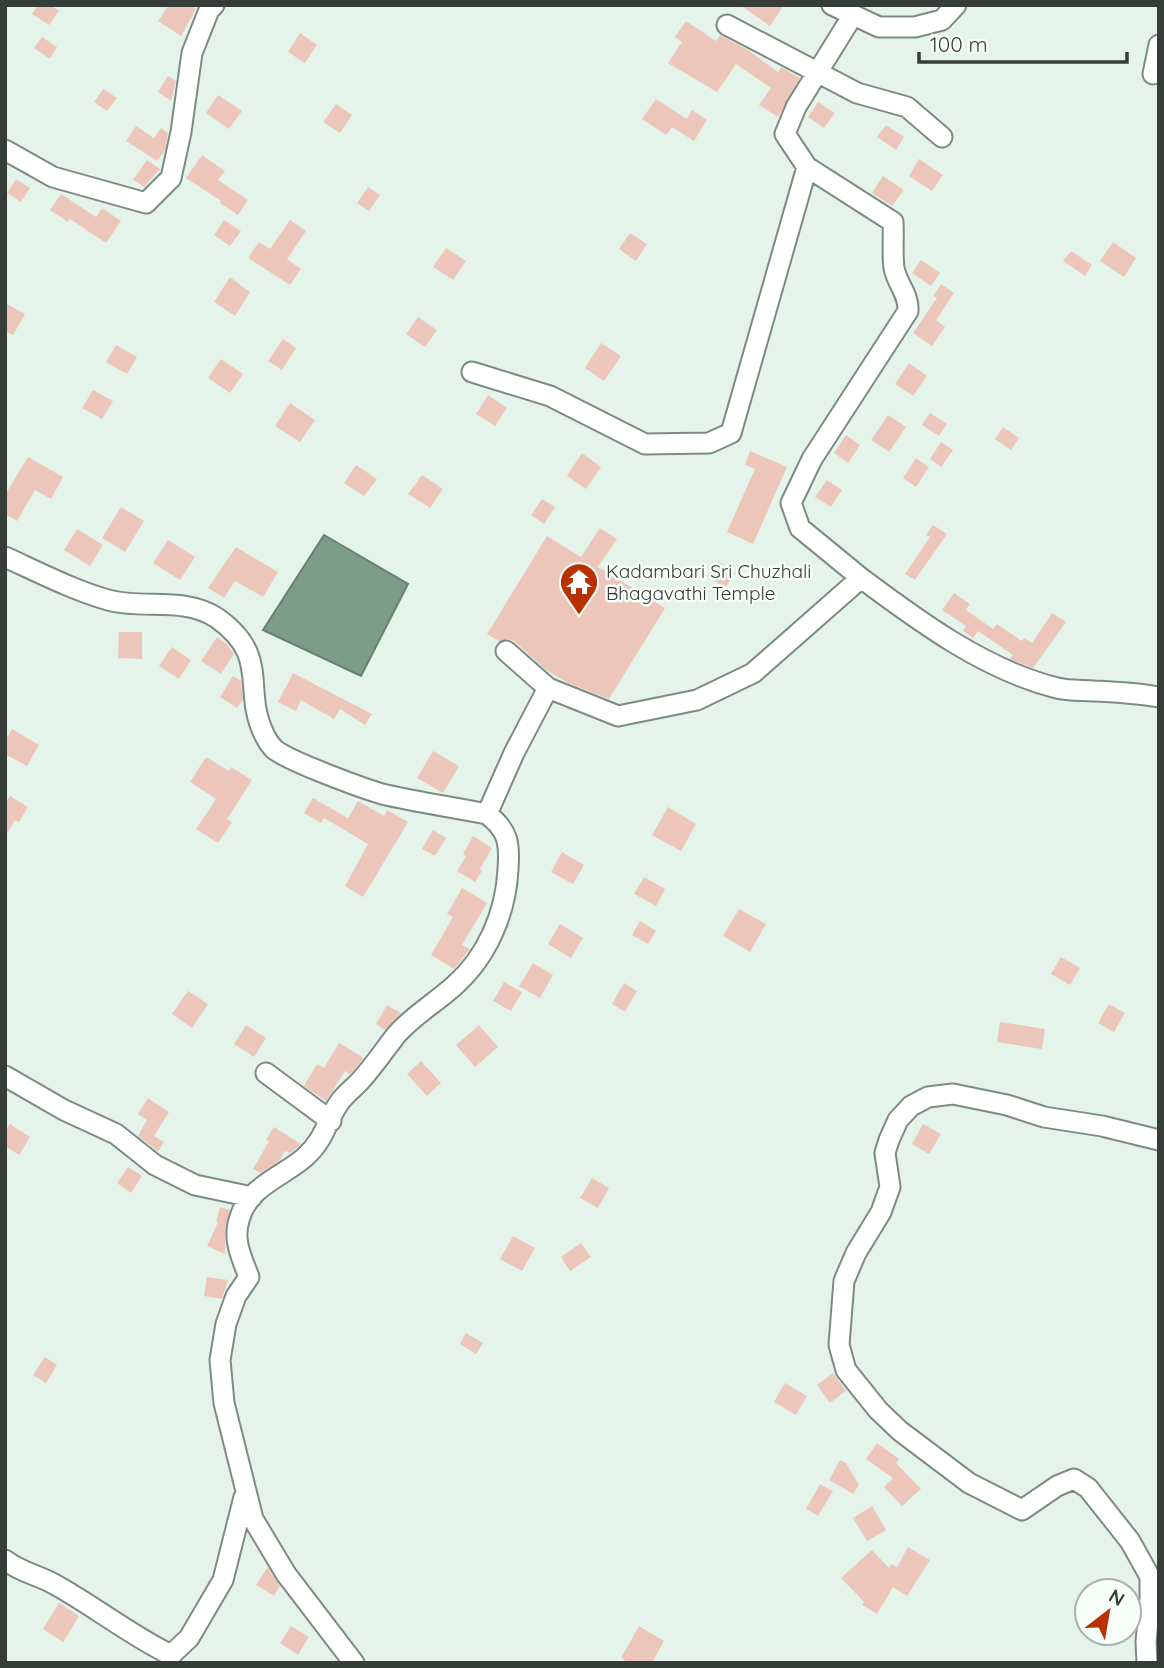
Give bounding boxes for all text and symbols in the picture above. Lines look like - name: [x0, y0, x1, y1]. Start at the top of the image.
- scale bar: [919, 21, 1127, 65]
- text: 100 m: [930, 31, 988, 57]
- place label: Kadambari Sri Chuzhali Bhagavathi Temple: [606, 559, 811, 605]
- temple icon: Kadambari Sri Chuzhali Bhagavathi Temple: [558, 561, 600, 616]
- north arrow: [1073, 1577, 1143, 1647]
- text: N: [1105, 1584, 1129, 1611]

